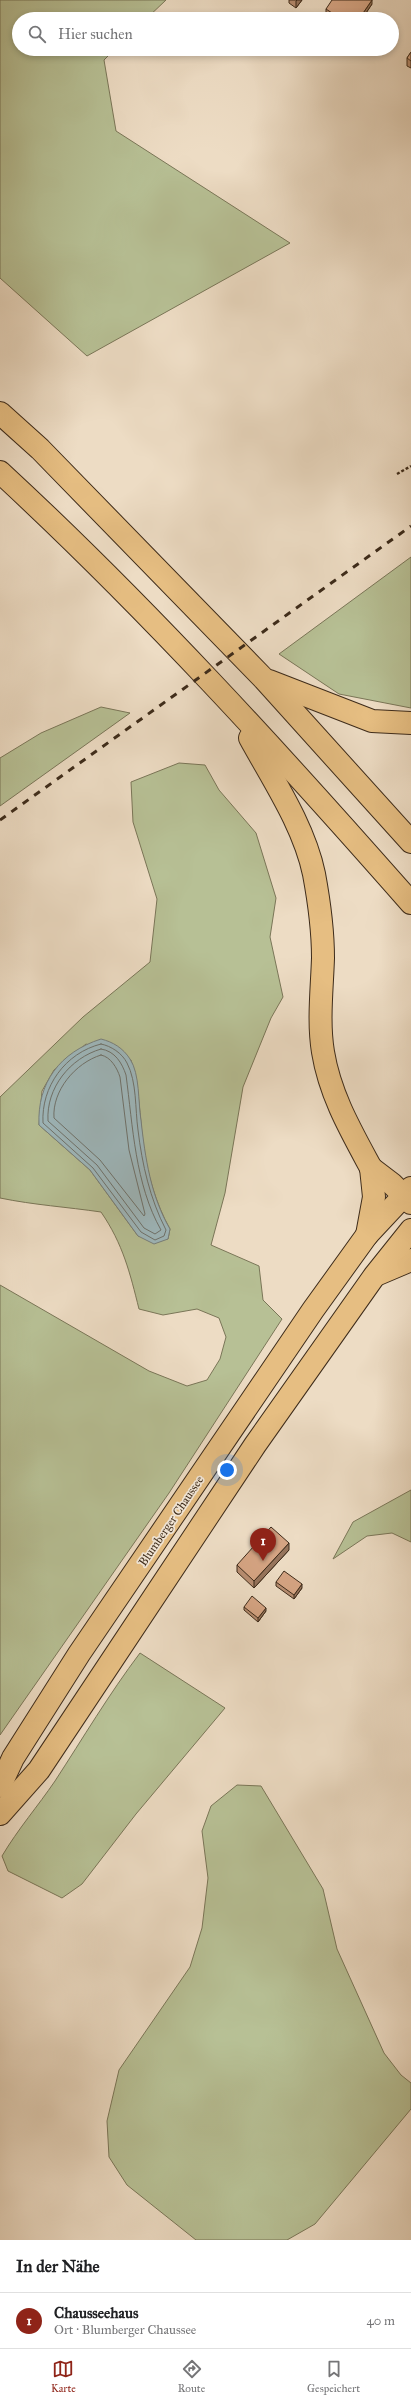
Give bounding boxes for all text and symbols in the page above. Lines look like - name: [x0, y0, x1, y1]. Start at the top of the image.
- search box: [12, 12, 399, 56]
- icon: search: [26, 23, 48, 45]
- text: Hier suchen: [58, 25, 133, 43]
- your location: [217, 1460, 237, 1480]
- street label: Blumberger Chaussee: [136, 1473, 207, 1569]
- pin: 1: [250, 1528, 276, 1561]
- text: In der Nähe: [16, 2256, 100, 2277]
- text: Chausseehaus: [54, 2304, 138, 2322]
- text: 1: [26, 2313, 32, 2329]
- text: 40 m: [366, 2313, 395, 2329]
- text: Ort · Blumberger Chaussee: [54, 2322, 196, 2338]
- tab: Karte: [51, 2358, 76, 2395]
- tab: Route: [178, 2358, 205, 2395]
- tab: Gespeichert: [307, 2358, 360, 2395]

